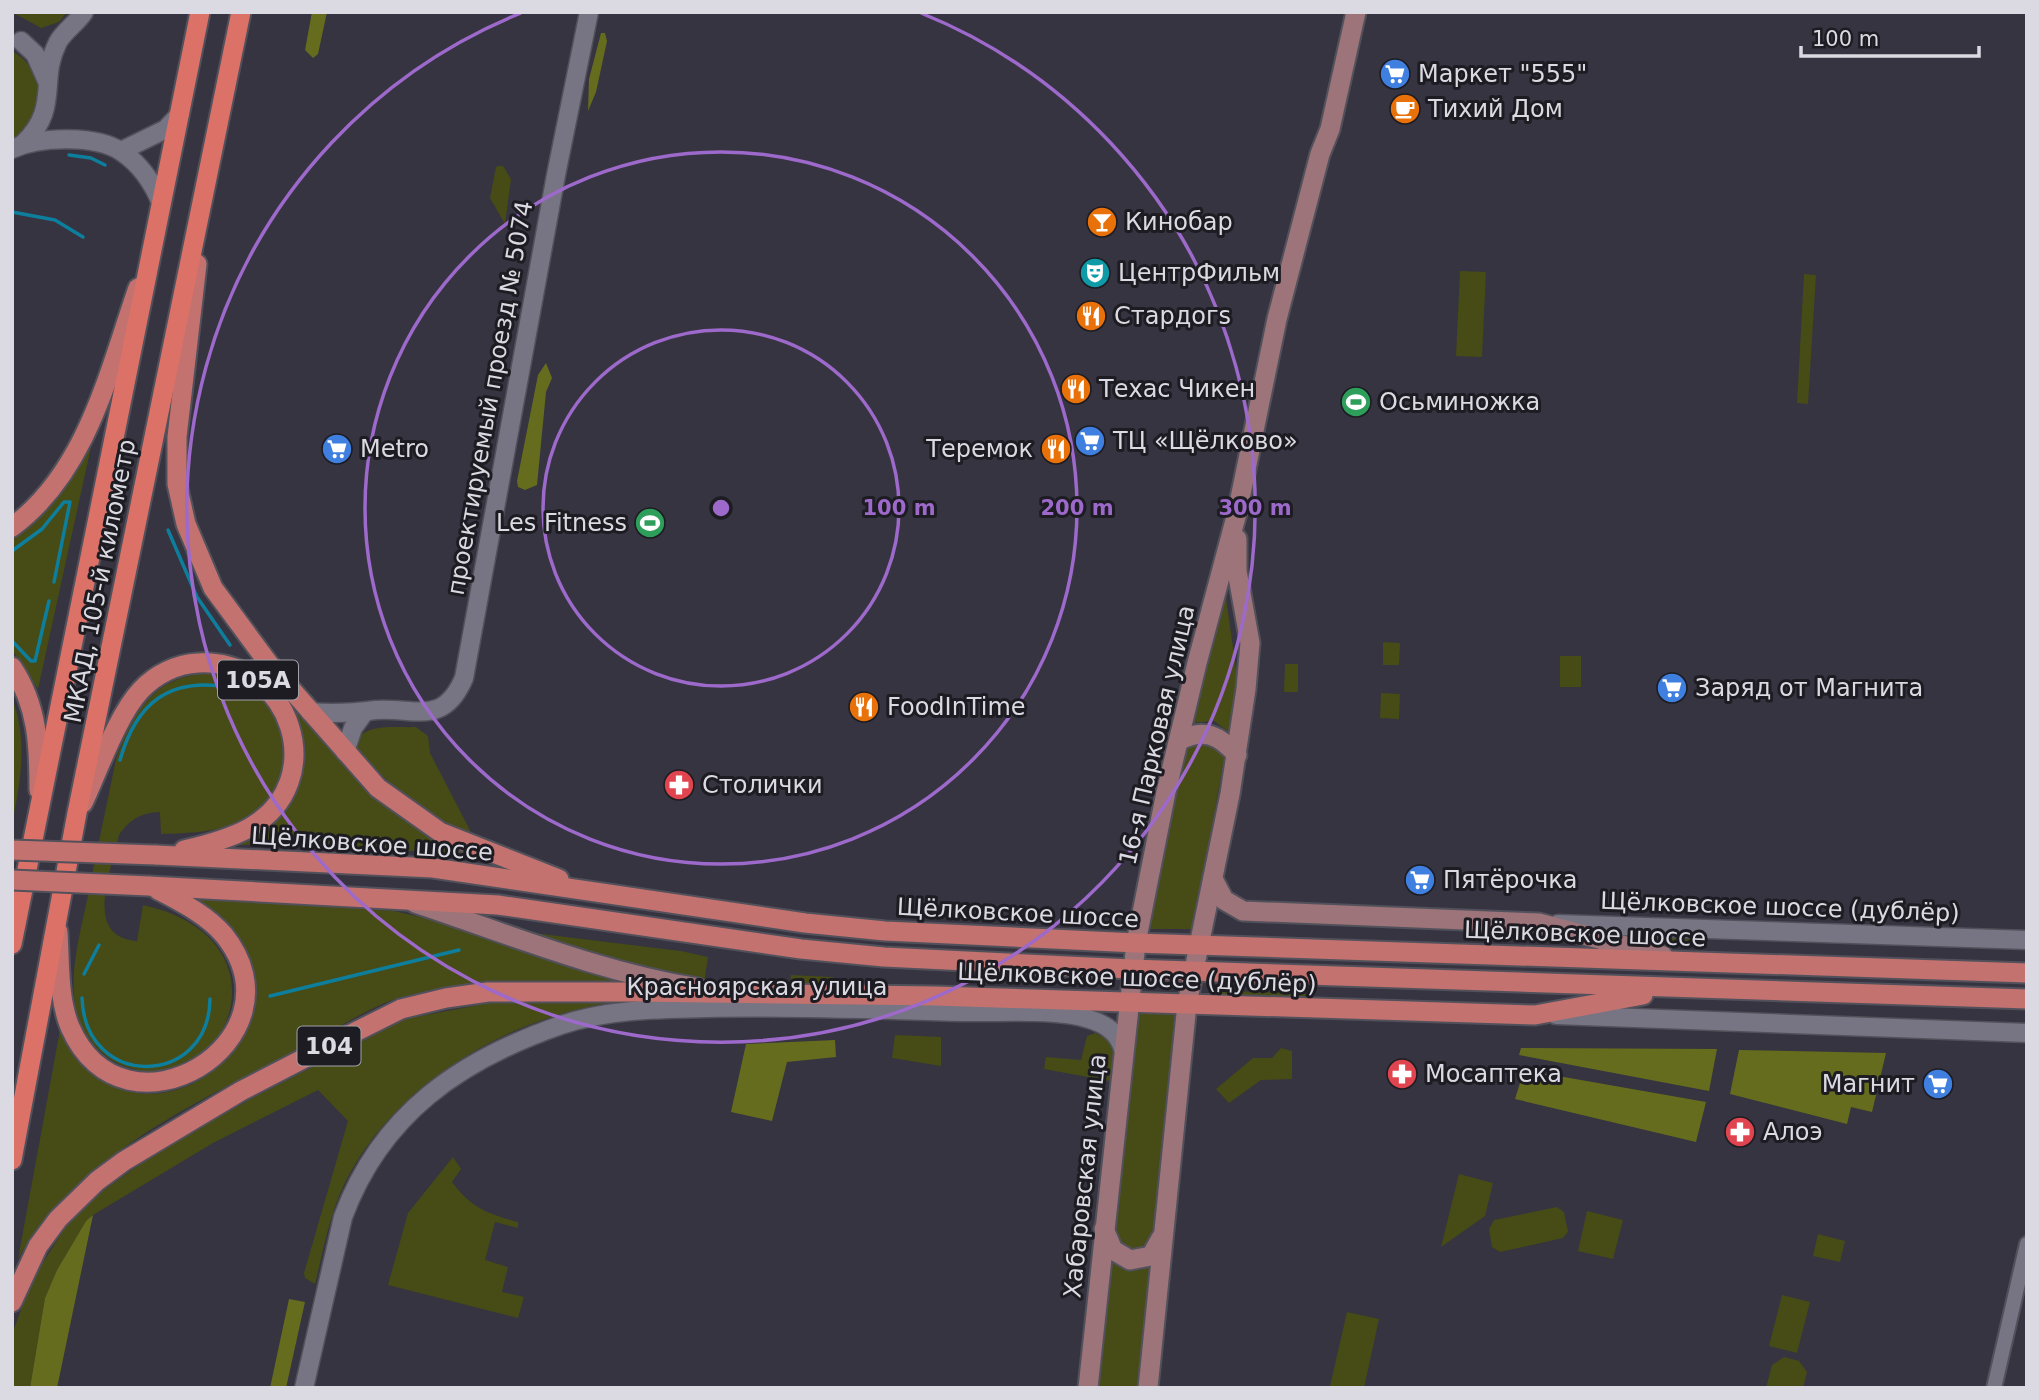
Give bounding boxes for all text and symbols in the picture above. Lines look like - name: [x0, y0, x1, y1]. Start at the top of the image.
- scale bar: [1801, 14, 1980, 58]
- text: 100 m: [1812, 27, 1879, 51]
- supermarket icon: Маркет "555": [1378, 57, 1412, 91]
- place label: Маркет "555": [1418, 60, 1587, 88]
- cafe icon: Тихий Дом: [1388, 92, 1422, 126]
- place label: Тихий Дом: [1427, 95, 1563, 123]
- street label: проектируемый проезд № 5074: [441, 199, 539, 597]
- bar icon: Кинобар: [1085, 205, 1119, 239]
- place label: Кинобар: [1125, 208, 1233, 236]
- theatre icon: ЦентрФильм: [1078, 256, 1112, 290]
- place label: ЦентрФильм: [1118, 259, 1280, 287]
- restaurant icon: Стардогs: [1074, 299, 1108, 333]
- place label: Стардогs: [1114, 302, 1231, 330]
- restaurant icon: Техас Чикен: [1059, 372, 1093, 406]
- place label: Техас Чикен: [1098, 375, 1255, 403]
- sports icon: Осьминожка: [1339, 385, 1373, 419]
- place label: Осьминожка: [1379, 388, 1540, 416]
- supermarket icon: ТЦ «Щёлково»: [1073, 424, 1107, 458]
- place label: ТЦ «Щёлково»: [1112, 427, 1298, 455]
- supermarket icon: Metro: [320, 432, 354, 466]
- restaurant icon: Теремок: [1039, 432, 1073, 466]
- place label: Metro: [360, 435, 429, 463]
- place label: Теремок: [925, 435, 1033, 463]
- street label: МКАД, 105-й километр: [59, 437, 141, 725]
- centre of rings: [709, 496, 733, 520]
- text: 100 m: [862, 496, 936, 520]
- text: 200 m: [1040, 496, 1114, 520]
- text: 300 m: [1218, 496, 1292, 520]
- sports icon: Les Fitness: [633, 506, 667, 540]
- place label: Les Fitness: [496, 509, 627, 537]
- street label: 16-я Парковая улица: [1113, 602, 1201, 868]
- road number: 105A: [218, 660, 298, 700]
- supermarket icon: Заряд от Магнита: [1655, 671, 1689, 705]
- place label: Заряд от Магнита: [1695, 674, 1923, 702]
- restaurant icon: FoodInTime: [847, 690, 881, 724]
- place label: FoodInTime: [887, 693, 1026, 721]
- pharmacy icon: Столички: [662, 768, 696, 802]
- place label: Столички: [702, 771, 823, 799]
- street label: Щёлковское шоссе: [250, 822, 494, 866]
- supermarket icon: Пятёрочка: [1403, 863, 1437, 897]
- place label: Пятёрочка: [1443, 866, 1578, 894]
- street label: Щёлковское шоссе (дублёр): [1600, 887, 1960, 927]
- street label: Щёлковское шоссе: [896, 893, 1140, 933]
- street label: Щёлковское шоссе: [1463, 916, 1707, 952]
- street label: Щёлковское шоссе (дублёр): [957, 958, 1317, 998]
- street label: Красноярская улица: [627, 973, 887, 1001]
- road number: 104: [298, 1026, 360, 1065]
- street label: Хабаровская улица: [1058, 1053, 1112, 1299]
- pharmacy icon: Мосаптека: [1385, 1057, 1419, 1091]
- place label: Мосаптека: [1425, 1060, 1562, 1088]
- supermarket icon: Магнит: [1921, 1067, 1955, 1101]
- place label: Магнит: [1822, 1070, 1915, 1098]
- pharmacy icon: Алоэ: [1723, 1115, 1757, 1149]
- place label: Алоэ: [1763, 1118, 1823, 1146]

